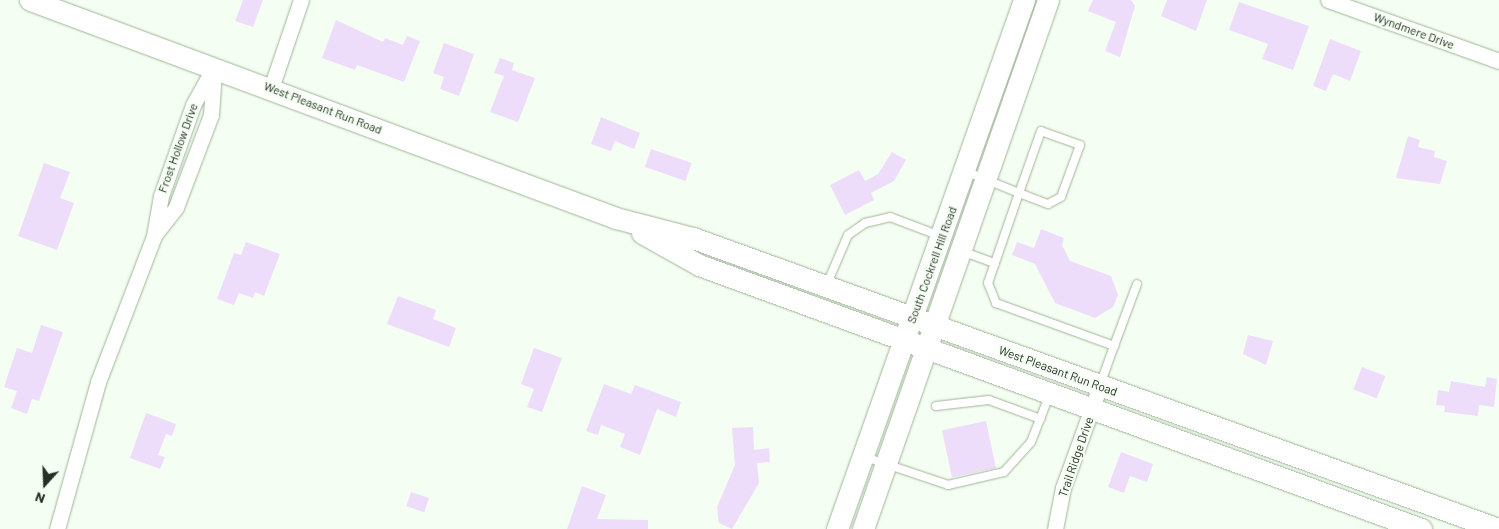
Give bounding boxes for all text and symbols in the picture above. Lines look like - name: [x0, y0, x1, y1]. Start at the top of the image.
- street label: Wyndmere Drive: [1372, 10, 1456, 52]
- street label: West Pleasant Run Road: [262, 79, 384, 137]
- street label: Frost Hollow Drive: [155, 101, 201, 195]
- street label: South Cockrell Hill Road: [904, 205, 960, 325]
- street label: West Pleasant Run Road: [997, 343, 1119, 399]
- street label: Trail Ridge Drive: [1056, 415, 1096, 499]
- north arrow: [20, 459, 70, 509]
- text: N: [32, 489, 47, 508]

